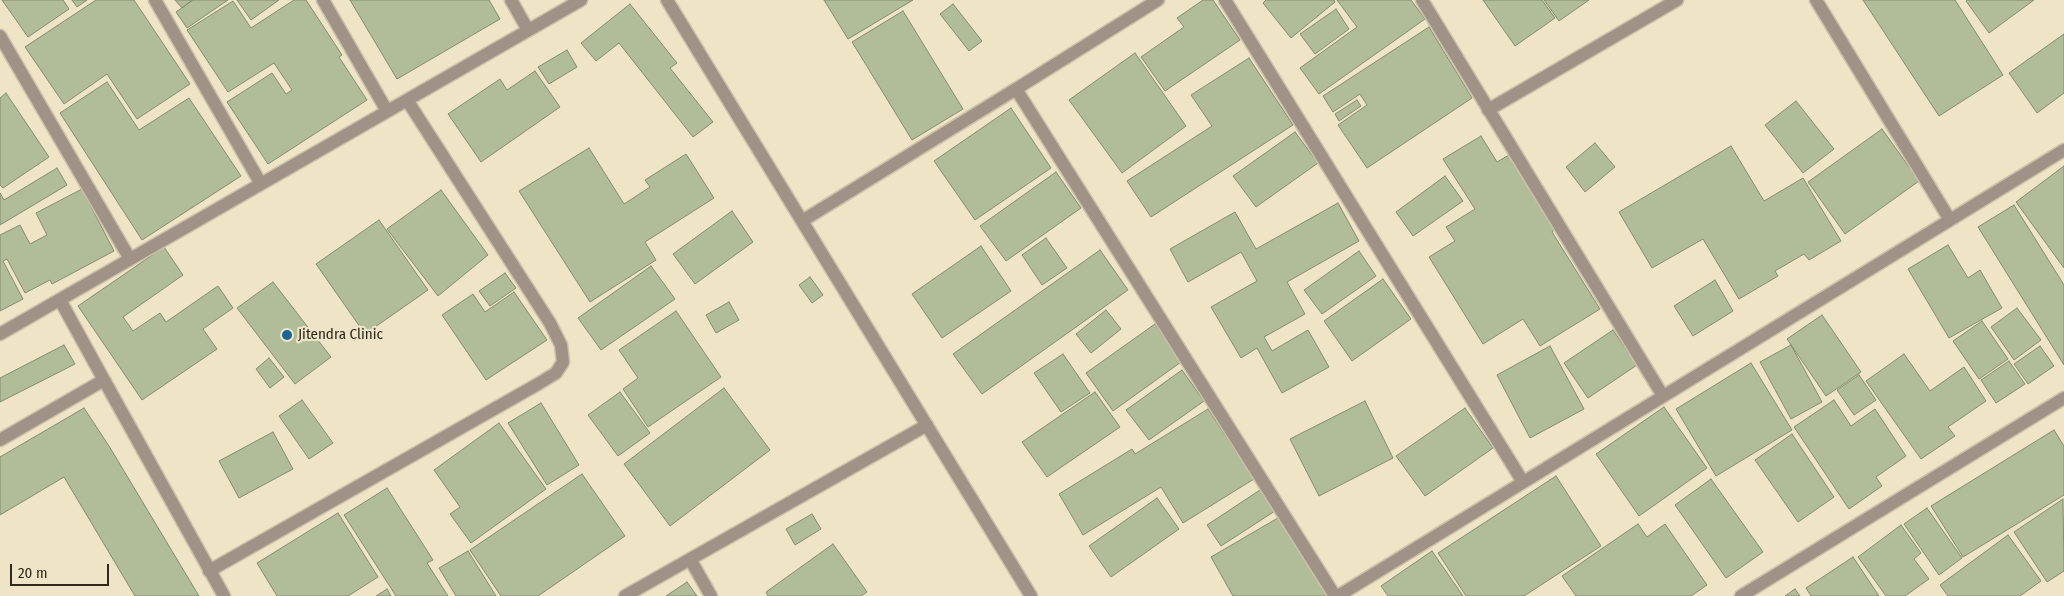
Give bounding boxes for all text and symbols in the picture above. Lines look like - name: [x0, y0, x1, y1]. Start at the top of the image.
- place label: Jitendra Clinic: [298, 326, 383, 344]
- marker: Jitendra Clinic: [280, 328, 294, 342]
- scale bar: [12, 554, 111, 586]
- text: 20 m: [18, 564, 48, 582]

